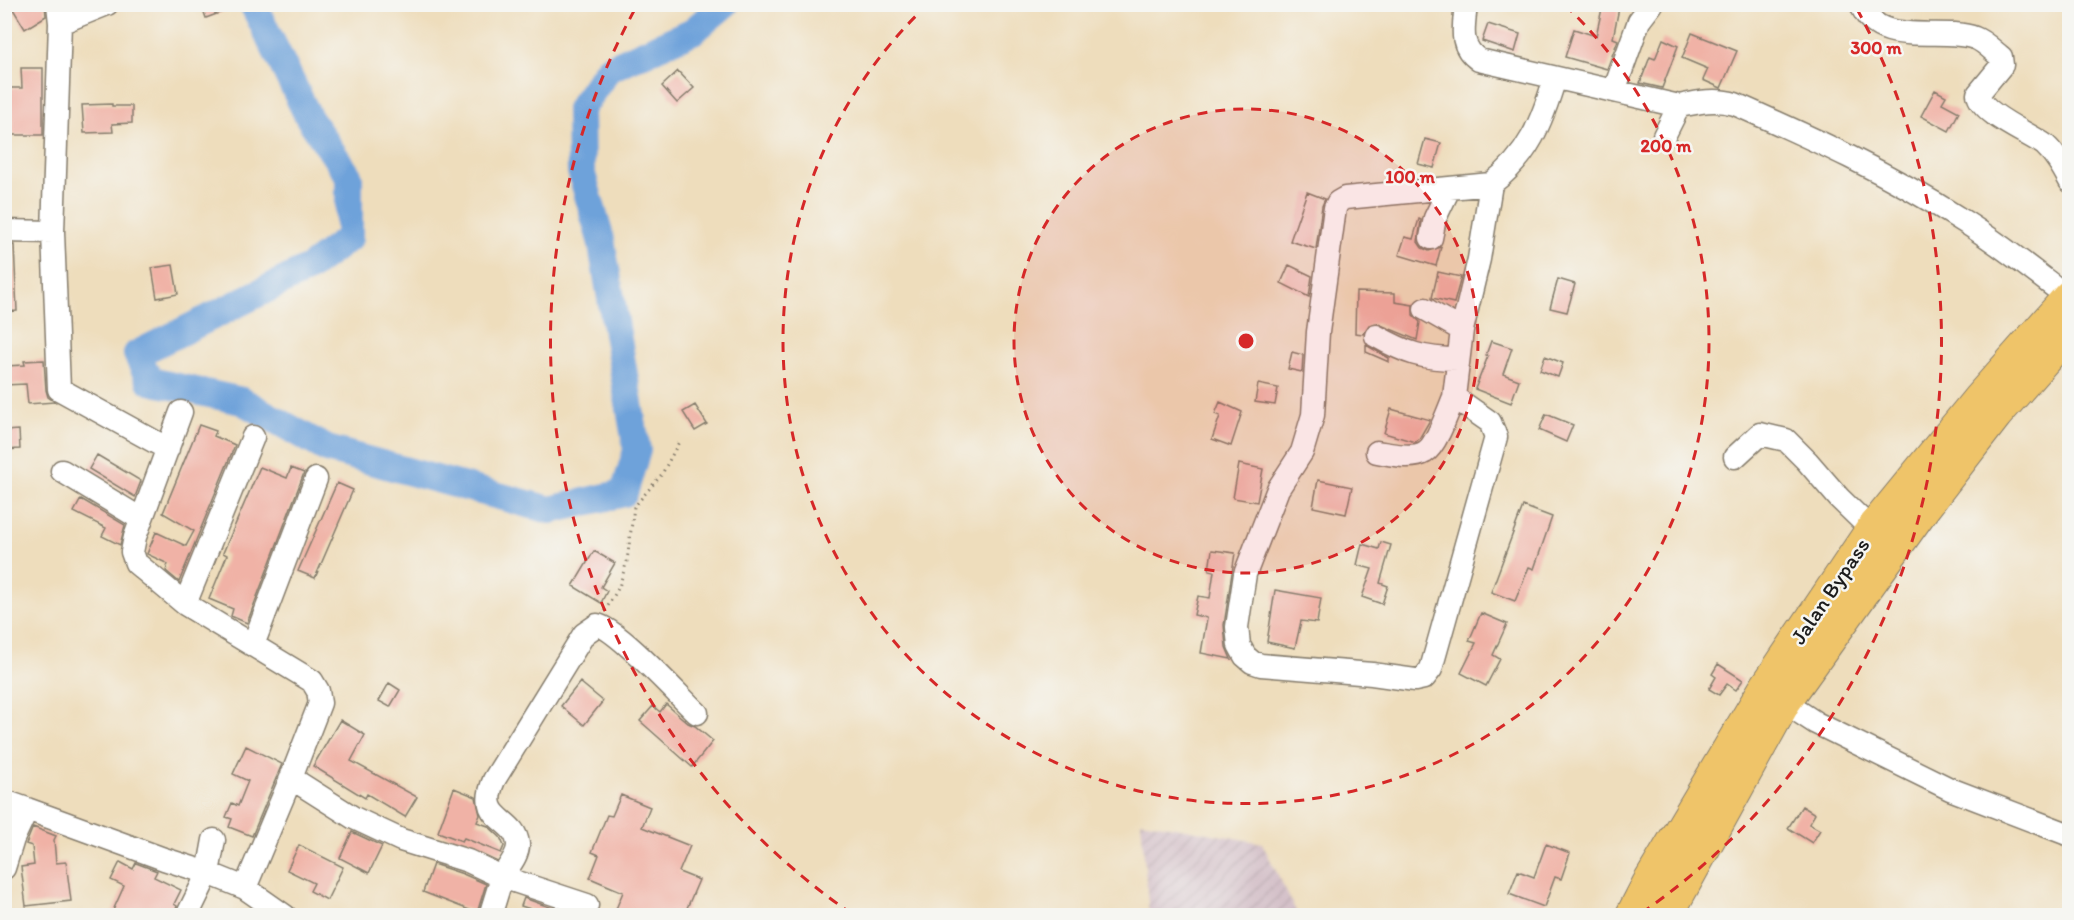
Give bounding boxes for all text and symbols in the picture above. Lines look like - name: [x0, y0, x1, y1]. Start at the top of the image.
- text: 300 m: [1850, 37, 1902, 59]
- text: 200 m: [1641, 135, 1692, 157]
- text: 100 m: [1385, 166, 1436, 188]
- centre of rings: [1236, 331, 1256, 351]
- street label: Jalan Bypass: [1785, 533, 1875, 649]

